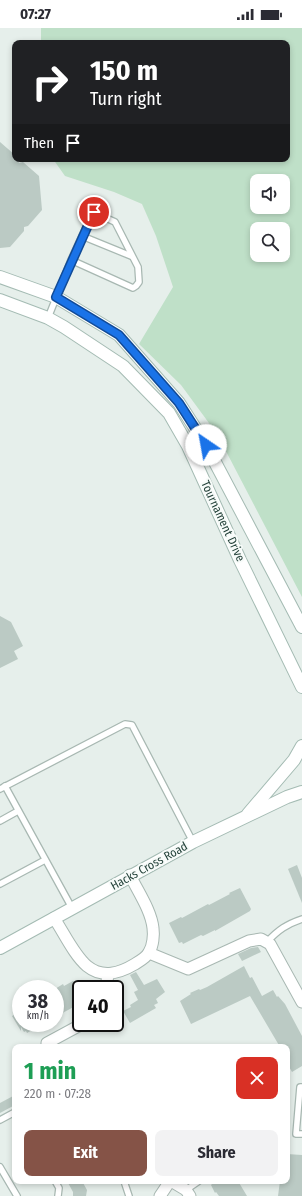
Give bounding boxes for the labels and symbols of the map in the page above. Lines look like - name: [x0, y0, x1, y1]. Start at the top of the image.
- pin: [77, 195, 111, 229]
- position arrow: [185, 424, 227, 466]
- street label: Tournament Drive: [198, 478, 248, 564]
- street label: Hacks Cross Road: [108, 839, 190, 893]
- speed limit sign: 40: [72, 980, 124, 1032]

